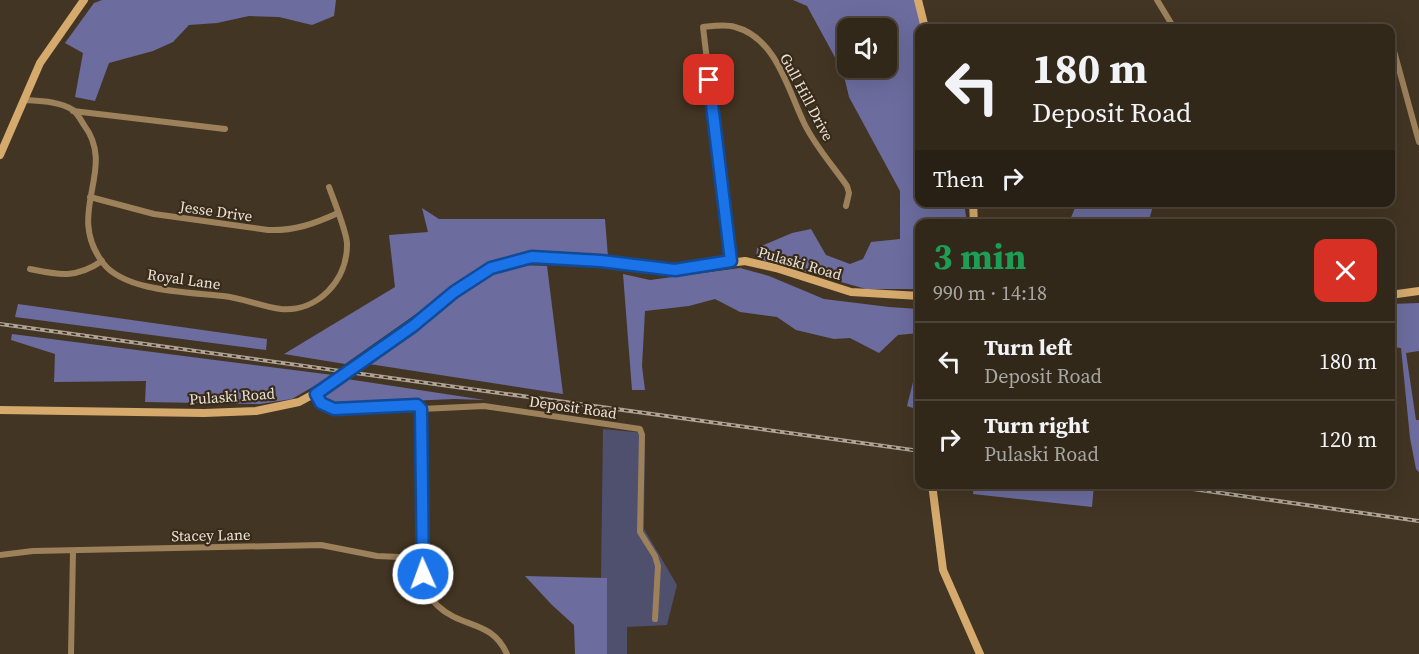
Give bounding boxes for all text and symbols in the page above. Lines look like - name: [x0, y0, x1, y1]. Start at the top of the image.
- map controls: [837, 18, 897, 78]
- button: sound: [837, 18, 897, 78]
- text: 180 m: [1032, 39, 1147, 97]
- icon: left: [933, 48, 1011, 126]
- street label: Gull Hill Drive: [775, 50, 839, 145]
- pin: [683, 54, 734, 105]
- icon: arrive: [692, 63, 725, 96]
- text: Deposit Road: [1032, 94, 1191, 131]
- icon: right: [996, 162, 1029, 195]
- text: Then: [933, 164, 984, 194]
- street label: Jesse Drive: [177, 195, 254, 227]
- text: 3 min: [933, 232, 1026, 281]
- button: close: [1314, 239, 1377, 302]
- street label: Pulaski Road: [756, 241, 845, 285]
- street label: Royal Lane: [146, 263, 222, 295]
- text: 990 m · 14:18: [933, 279, 1047, 307]
- text: Turn left: [984, 332, 1072, 362]
- icon: left: [933, 345, 966, 378]
- text: 180 m: [1319, 346, 1377, 376]
- text: Deposit Road: [984, 362, 1102, 390]
- street label: Pulaski Road: [188, 382, 276, 409]
- street label: Deposit Road: [528, 390, 619, 424]
- text: Turn right: [984, 410, 1089, 440]
- icon: right: [933, 423, 966, 456]
- text: 120 m: [1319, 424, 1377, 454]
- text: Pulaski Road: [984, 440, 1099, 468]
- street label: Stacey Lane: [171, 524, 251, 546]
- position arrow: [391, 542, 455, 606]

